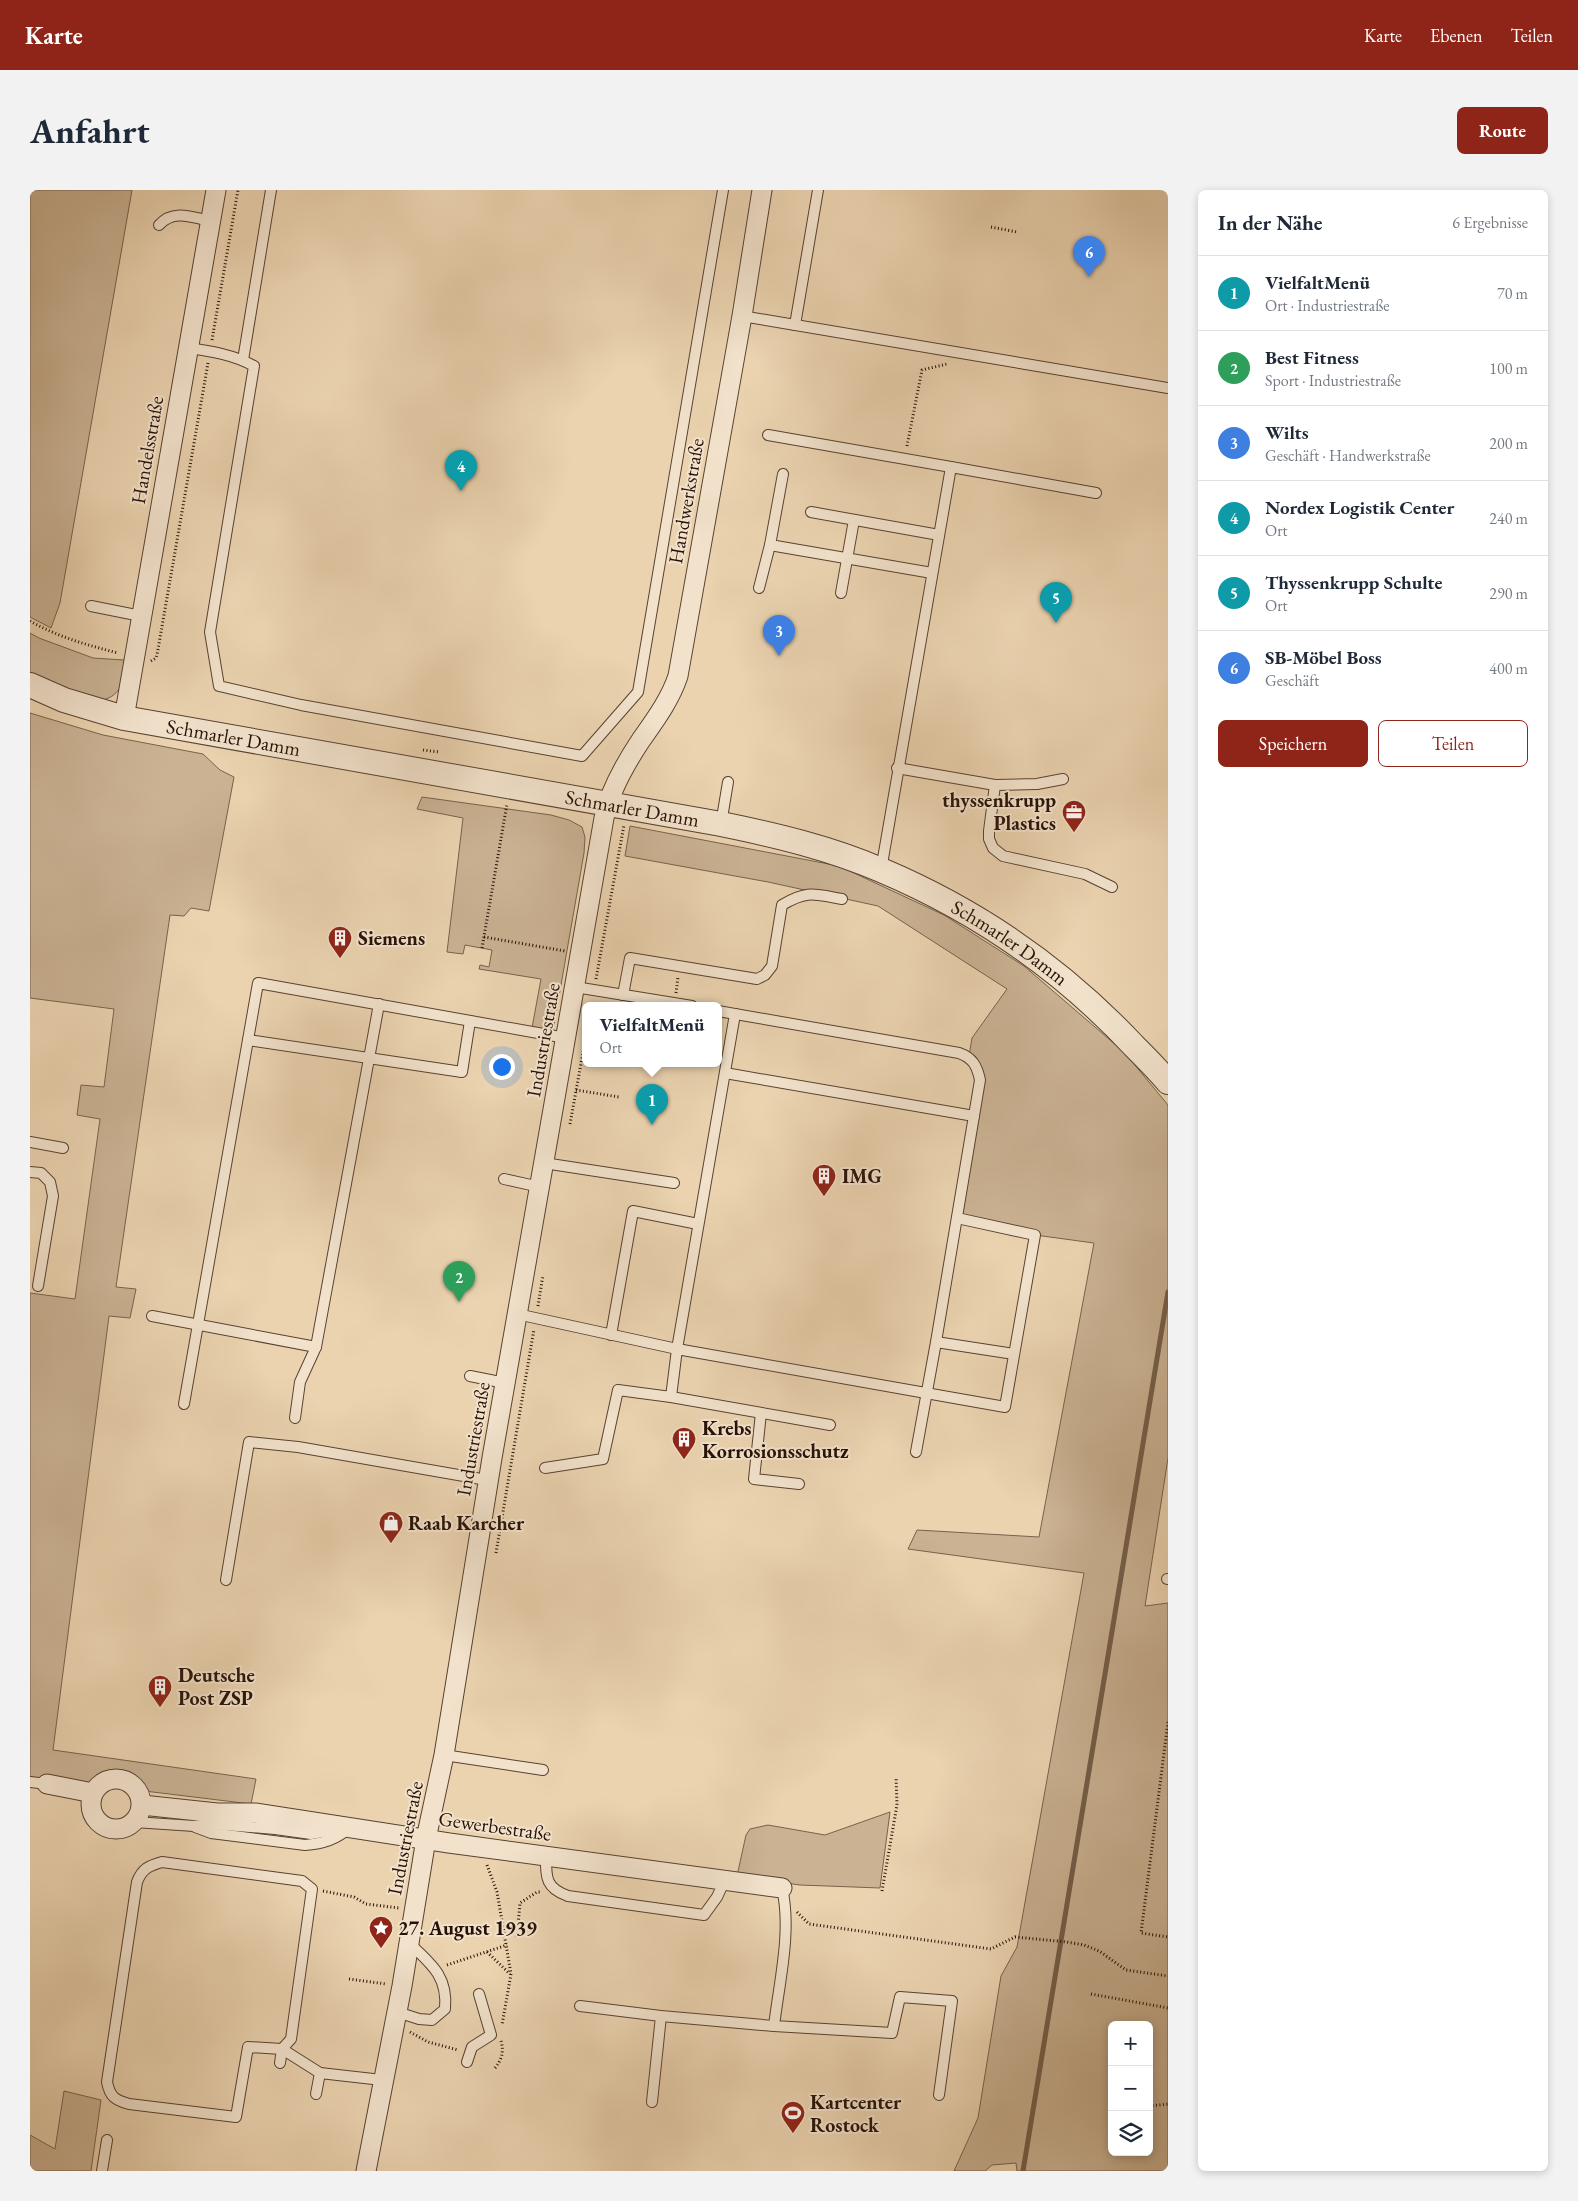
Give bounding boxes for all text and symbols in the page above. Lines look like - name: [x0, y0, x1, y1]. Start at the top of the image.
- text: Karte: [25, 20, 83, 51]
- text: Karte: [1364, 24, 1402, 47]
- text: Ebenen: [1430, 24, 1483, 47]
- text: Teilen: [1511, 24, 1553, 47]
- button: Route: [1457, 107, 1548, 154]
- text: Anfahrt: [30, 108, 150, 153]
- text: In der Nähe: [1218, 209, 1323, 236]
- text: 6 Ergebnisse: [1452, 212, 1528, 233]
- pin: 6: [1073, 236, 1105, 277]
- text: VielfaltMenü: [1265, 270, 1370, 295]
- text: 1: [1230, 283, 1238, 304]
- text: 70 m: [1497, 283, 1528, 304]
- text: Ort · Industriestraße: [1265, 295, 1390, 316]
- text: Best Fitness: [1265, 345, 1359, 370]
- text: 2: [1230, 358, 1238, 379]
- text: 100 m: [1489, 358, 1528, 379]
- text: Sport · Industriestraße: [1265, 370, 1401, 391]
- street label: Handelsstraße: [125, 394, 169, 506]
- text: Wilts: [1265, 420, 1309, 445]
- text: 3: [1230, 433, 1238, 454]
- text: 200 m: [1489, 433, 1528, 454]
- street label: Handwerkstraße: [662, 436, 710, 566]
- text: Geschäft · Handwerkstraße: [1265, 445, 1431, 466]
- pin: 4: [445, 450, 477, 491]
- text: Nordex Logistik Center: [1265, 495, 1454, 520]
- text: 4: [1230, 508, 1238, 529]
- text: 240 m: [1489, 508, 1528, 529]
- text: Ort: [1265, 520, 1288, 541]
- text: Thyssenkrupp Schulte: [1265, 570, 1442, 595]
- pin: 5: [1040, 582, 1072, 623]
- text: 5: [1230, 583, 1238, 604]
- text: 290 m: [1489, 583, 1528, 604]
- text: Ort: [1265, 595, 1288, 616]
- pin: 3: [763, 615, 795, 656]
- text: SB-Möbel Boss: [1265, 645, 1382, 670]
- text: 6: [1230, 658, 1238, 679]
- text: 400 m: [1489, 658, 1528, 679]
- text: Geschäft: [1265, 670, 1319, 691]
- street label: Schmarler Damm: [164, 713, 303, 762]
- button: Speichern: [1218, 720, 1368, 767]
- button: Teilen: [1378, 720, 1528, 767]
- street label: Schmarler Damm: [563, 784, 702, 833]
- place label: thyssenkrupp Plastics: [942, 787, 1056, 836]
- office icon: thyssenkrupp Plastics: [1061, 799, 1087, 833]
- street label: Schmarler Damm: [947, 894, 1074, 992]
- building icon: Siemens: [327, 925, 353, 959]
- place label: Siemens: [358, 925, 425, 951]
- street label: Industriestraße: [520, 981, 566, 1099]
- popup: [582, 1002, 722, 1067]
- text: VielfaltMenü: [599, 1012, 705, 1037]
- text: Ort: [599, 1037, 622, 1058]
- your location: [489, 1054, 515, 1080]
- pin: 1: [636, 1084, 668, 1125]
- building icon: IMG: [811, 1163, 837, 1197]
- place label: IMG: [842, 1163, 882, 1189]
- pin: 2: [443, 1261, 475, 1302]
- street label: Industriestraße: [450, 1380, 496, 1498]
- place label: Krebs Korrosionsschutz: [702, 1415, 849, 1464]
- building icon: Krebs Korrosionsschutz: [671, 1426, 697, 1460]
- shop icon: Raab Karcher: [378, 1510, 404, 1544]
- place label: Raab Karcher: [408, 1510, 525, 1536]
- place label: Deutsche Post ZSP: [178, 1662, 255, 1711]
- building icon: Deutsche Post ZSP: [147, 1674, 173, 1708]
- street label: Industriestraße: [381, 1779, 429, 1897]
- street label: Gewerbestraße: [437, 1805, 553, 1847]
- place icon: 27. August 1939: [368, 1915, 394, 1949]
- place label: 27. August 1939: [398, 1915, 537, 1941]
- map controls: [1108, 2021, 1153, 2156]
- button: +: [1108, 2021, 1153, 2066]
- button: −: [1108, 2066, 1153, 2111]
- place label: Kartcenter Rostock: [810, 2089, 902, 2138]
- sports icon: Kartcenter Rostock: [780, 2100, 806, 2134]
- button: layers: [1108, 2111, 1153, 2156]

